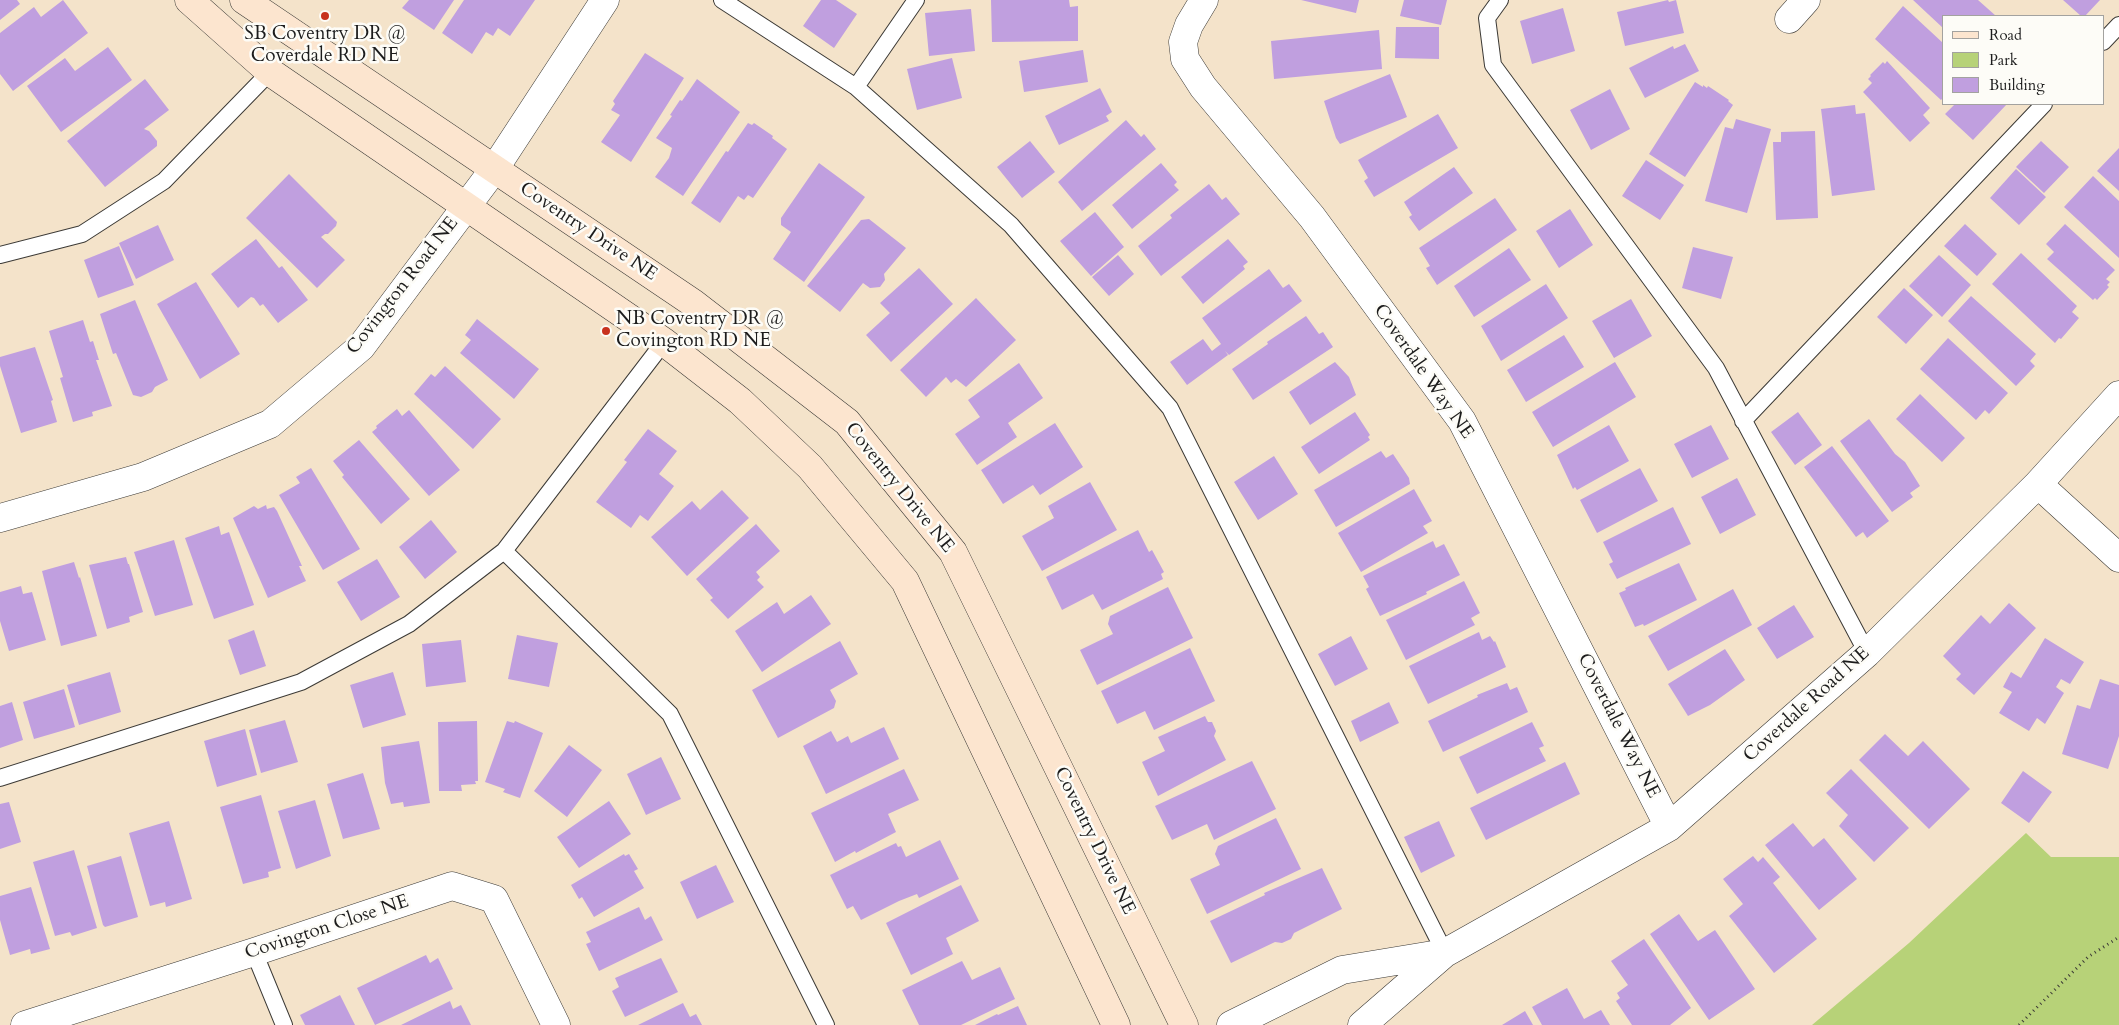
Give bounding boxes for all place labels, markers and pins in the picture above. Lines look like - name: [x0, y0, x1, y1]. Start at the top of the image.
- marker: SB Coventry DR @ Coverdale RD NE: [319, 10, 331, 22]
- place label: SB Coventry DR @ Coverdale RD NE: [244, 24, 406, 68]
- place label: NB Coventry DR @ Covington RD NE: [616, 309, 784, 353]
- marker: NB Coventry DR @ Covington RD NE: [600, 325, 612, 337]

